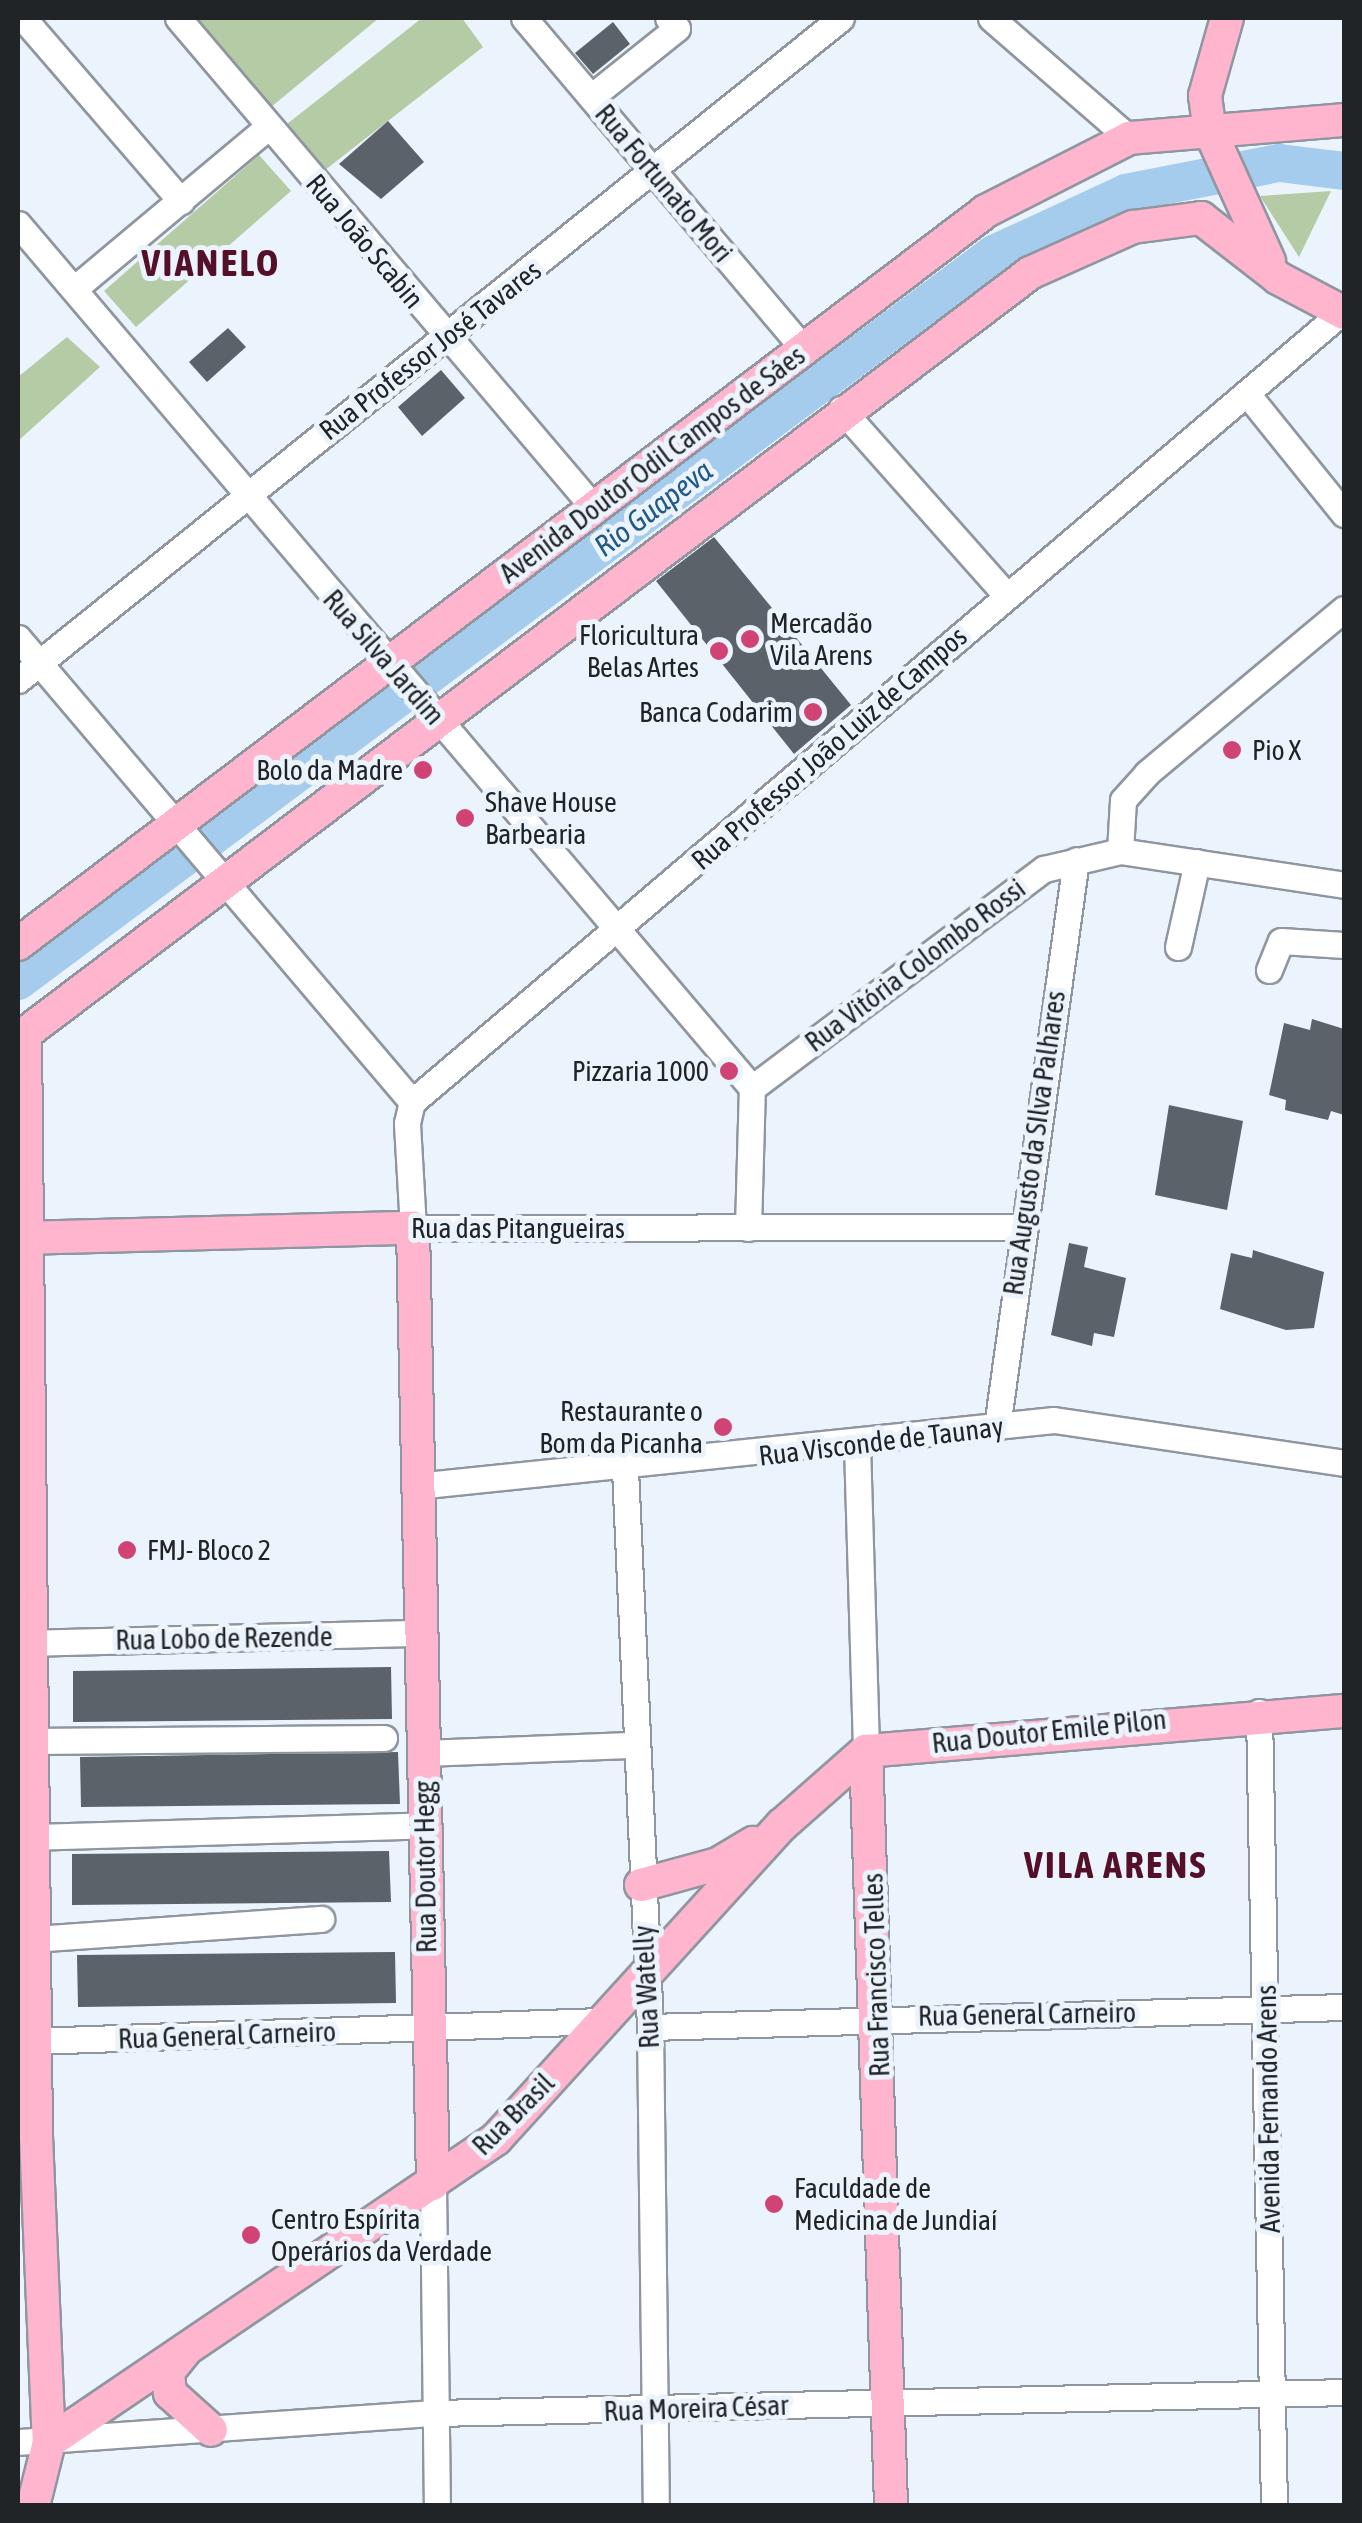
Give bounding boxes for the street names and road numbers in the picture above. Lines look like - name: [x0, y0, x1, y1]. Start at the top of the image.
- street label: Rua Fortunato Mori: [588, 97, 740, 269]
- street label: Rua João Scabin: [299, 167, 431, 315]
- street label: Rua Professor José Tavares: [312, 253, 548, 447]
- street label: Avenida Doutor Odil Campos de Sáes: [493, 338, 811, 590]
- street label: Rua Silva Jardim: [316, 583, 452, 731]
- street label: Rua Professor João Luiz de Campos: [684, 619, 974, 877]
- street label: Rua Vitória Colombo Rossi: [798, 871, 1032, 1059]
- street label: Rua Augusto da SIlva Palhares: [996, 989, 1072, 1297]
- street label: Rua das Pitangueiras: [411, 1211, 625, 1245]
- street label: Rua Visconde de Taunay: [757, 1409, 1005, 1473]
- street label: Rua Lobo de Rezende: [115, 1619, 333, 1657]
- street label: Rua Doutor Emile Pilon: [930, 1702, 1168, 1760]
- street label: Rua Doutor Hegg: [407, 1781, 443, 1953]
- street label: Rua Francisco Telles: [856, 1873, 896, 2077]
- street label: Rua Watelly: [626, 1924, 666, 2050]
- street label: Avenida Fernando Arens: [1249, 1985, 1287, 2233]
- street label: Rua General Carneiro: [918, 1995, 1136, 2033]
- street label: Rua General Carneiro: [117, 2014, 337, 2056]
- street label: Rua Brasil: [465, 2066, 561, 2162]
- street label: Rua Moreira César: [603, 2388, 789, 2428]

